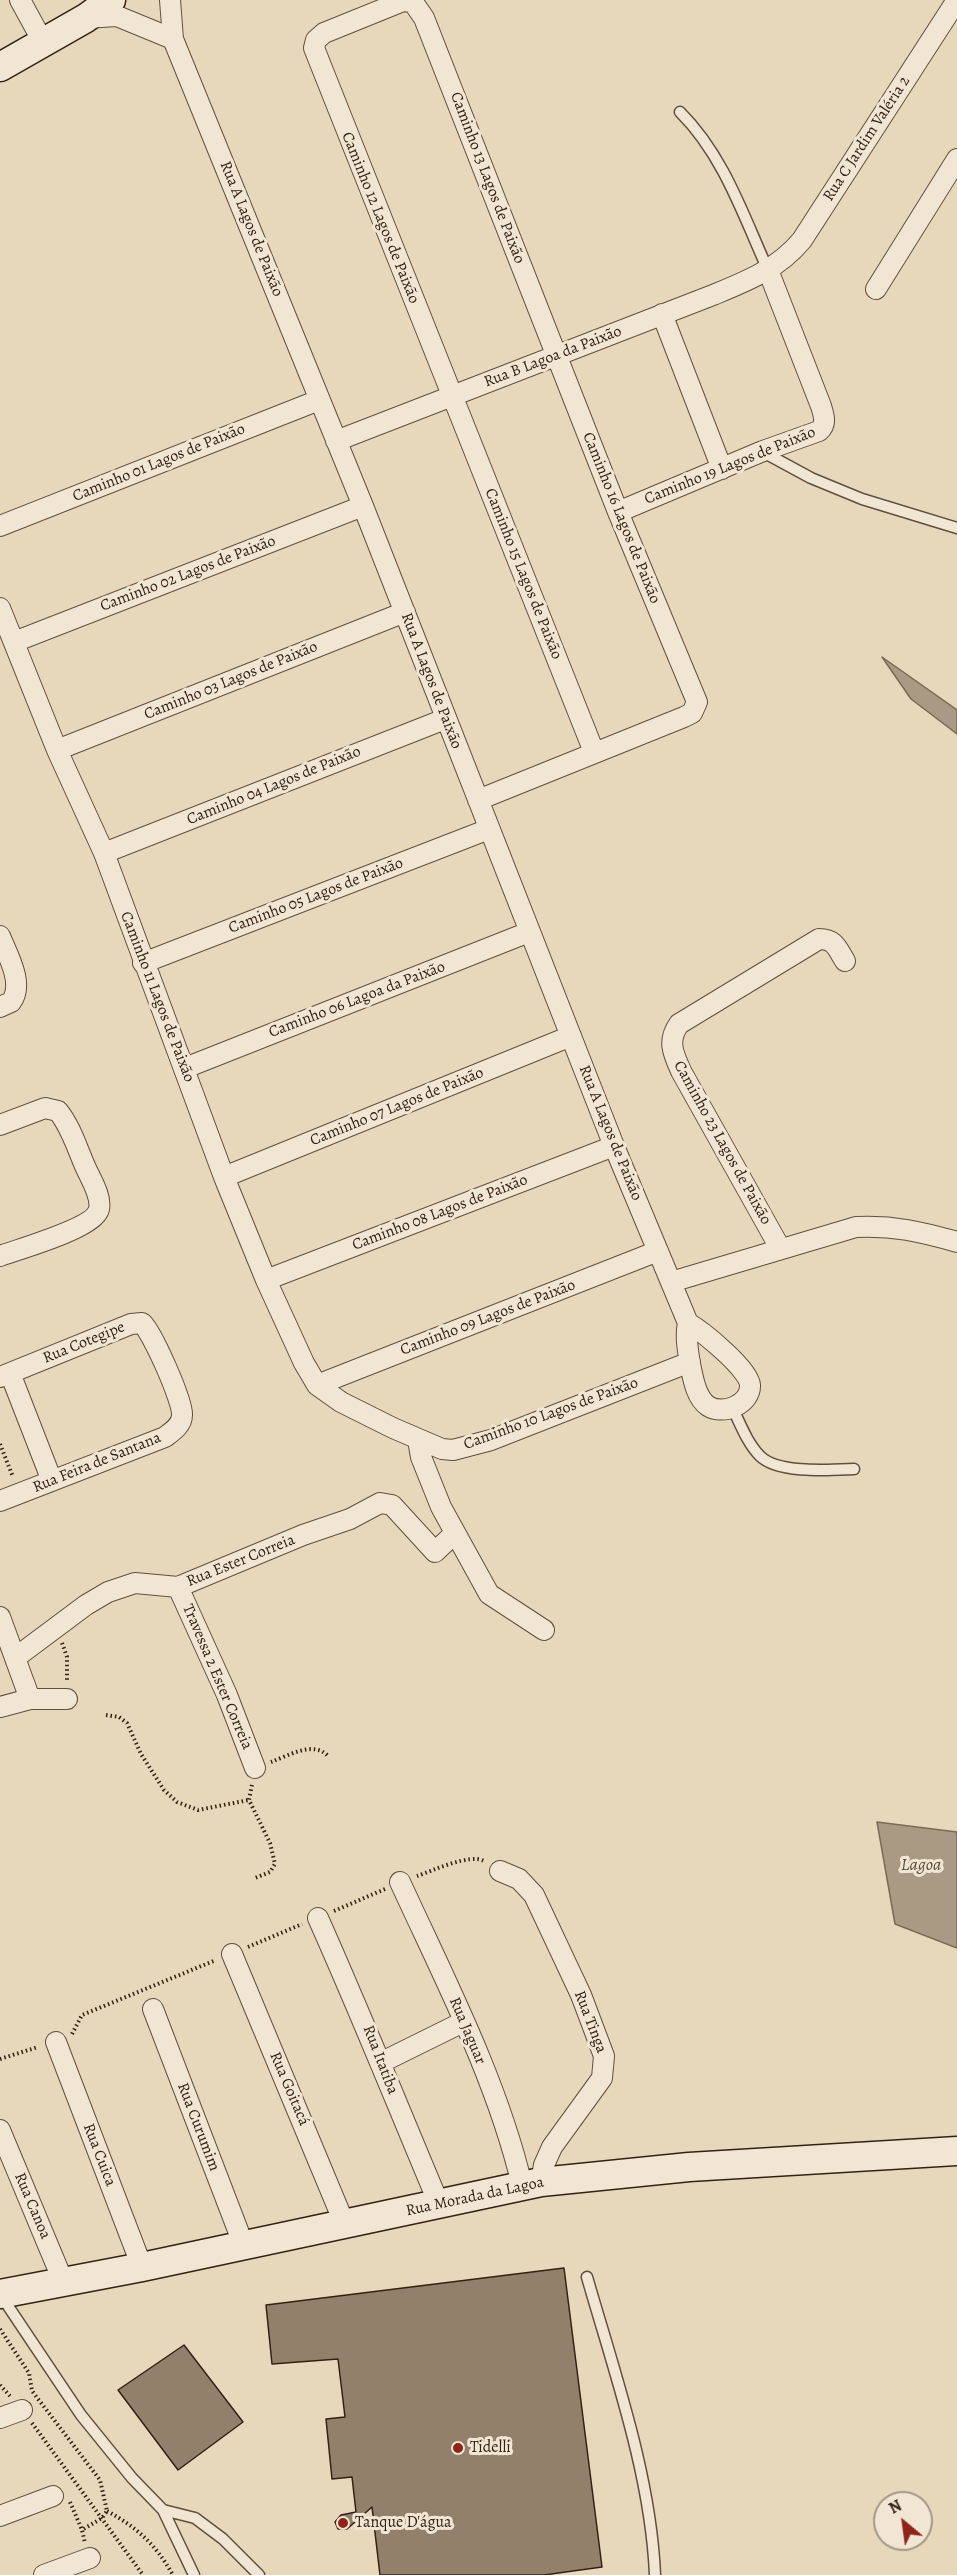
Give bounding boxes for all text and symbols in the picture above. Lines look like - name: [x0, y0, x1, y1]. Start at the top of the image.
- street label: Rua C Jardim Valéria 2: [819, 73, 915, 205]
- street label: Caminho 13 Lagos de Paixão: [445, 89, 529, 267]
- street label: Caminho 12 Lagos de Paixão: [337, 129, 423, 307]
- street label: Rua A Lagos de Paixão: [215, 158, 287, 300]
- street label: Rua B Lagoa da Paixão: [481, 322, 625, 392]
- street label: Caminho 01 Lagos de Paixão: [70, 420, 248, 506]
- street label: Caminho 19 Lagos de Paixão: [642, 423, 818, 509]
- street label: Caminho 16 Lagos de Paixão: [578, 430, 664, 606]
- street label: Caminho 15 Lagos de Paixão: [480, 486, 566, 662]
- street label: Caminho 02 Lagos de Paixão: [98, 532, 278, 616]
- street label: Rua A Lagos de Paixão: [396, 610, 466, 752]
- street label: Caminho 03 Lagos de Paixão: [141, 637, 321, 725]
- street label: Caminho 04 Lagos de Paixão: [184, 742, 364, 830]
- street label: Caminho 05 Lagos de Paixão: [226, 854, 406, 938]
- street label: Caminho 11 Lagos de Paixão: [116, 909, 198, 1085]
- street label: Caminho 06 Lagoa da Paixão: [266, 957, 448, 1043]
- street label: Caminho 23 Lagos de Paixão: [669, 1058, 775, 1228]
- street label: Rua A Lagos de Paixão: [574, 1062, 646, 1204]
- street label: Caminho 07 Lagos de Paixão: [307, 1063, 487, 1151]
- street label: Caminho 08 Lagos de Paixão: [350, 1171, 530, 1255]
- street label: Caminho 09 Lagos de Paixão: [398, 1276, 578, 1360]
- street label: Rua Cotegipe: [40, 1318, 128, 1368]
- street label: Caminho 10 Lagos de Paixão: [461, 1373, 641, 1455]
- street label: Rua Feira de Santana: [30, 1429, 164, 1497]
- street label: Rua Ester Correia: [184, 1531, 298, 1591]
- street label: Travessa 2 Ester Correia: [178, 1601, 256, 1753]
- water label: Lagoa: [901, 1855, 941, 1877]
- street label: Rua Tinga: [569, 1988, 611, 2056]
- street label: Rua Jaguar: [444, 1995, 490, 2067]
- street label: Rua Itatiba: [358, 2023, 402, 2097]
- street label: Rua Goitacá: [265, 2049, 313, 2129]
- street label: Rua Curumim: [172, 2080, 224, 2174]
- street label: Rua Cuica: [78, 2121, 120, 2189]
- street label: Rua Canoa: [9, 2170, 55, 2242]
- street label: Rua Morada da Lagoa: [404, 2173, 546, 2221]
- place label: Tidelli: [470, 2438, 511, 2458]
- marker: Tidelli: [451, 2441, 465, 2455]
- north arrow: [873, 2491, 933, 2551]
- text: N: [885, 2495, 906, 2519]
- place label: Tanque D'água: [355, 2513, 452, 2533]
- marker: Tanque D'água: [336, 2516, 350, 2530]

